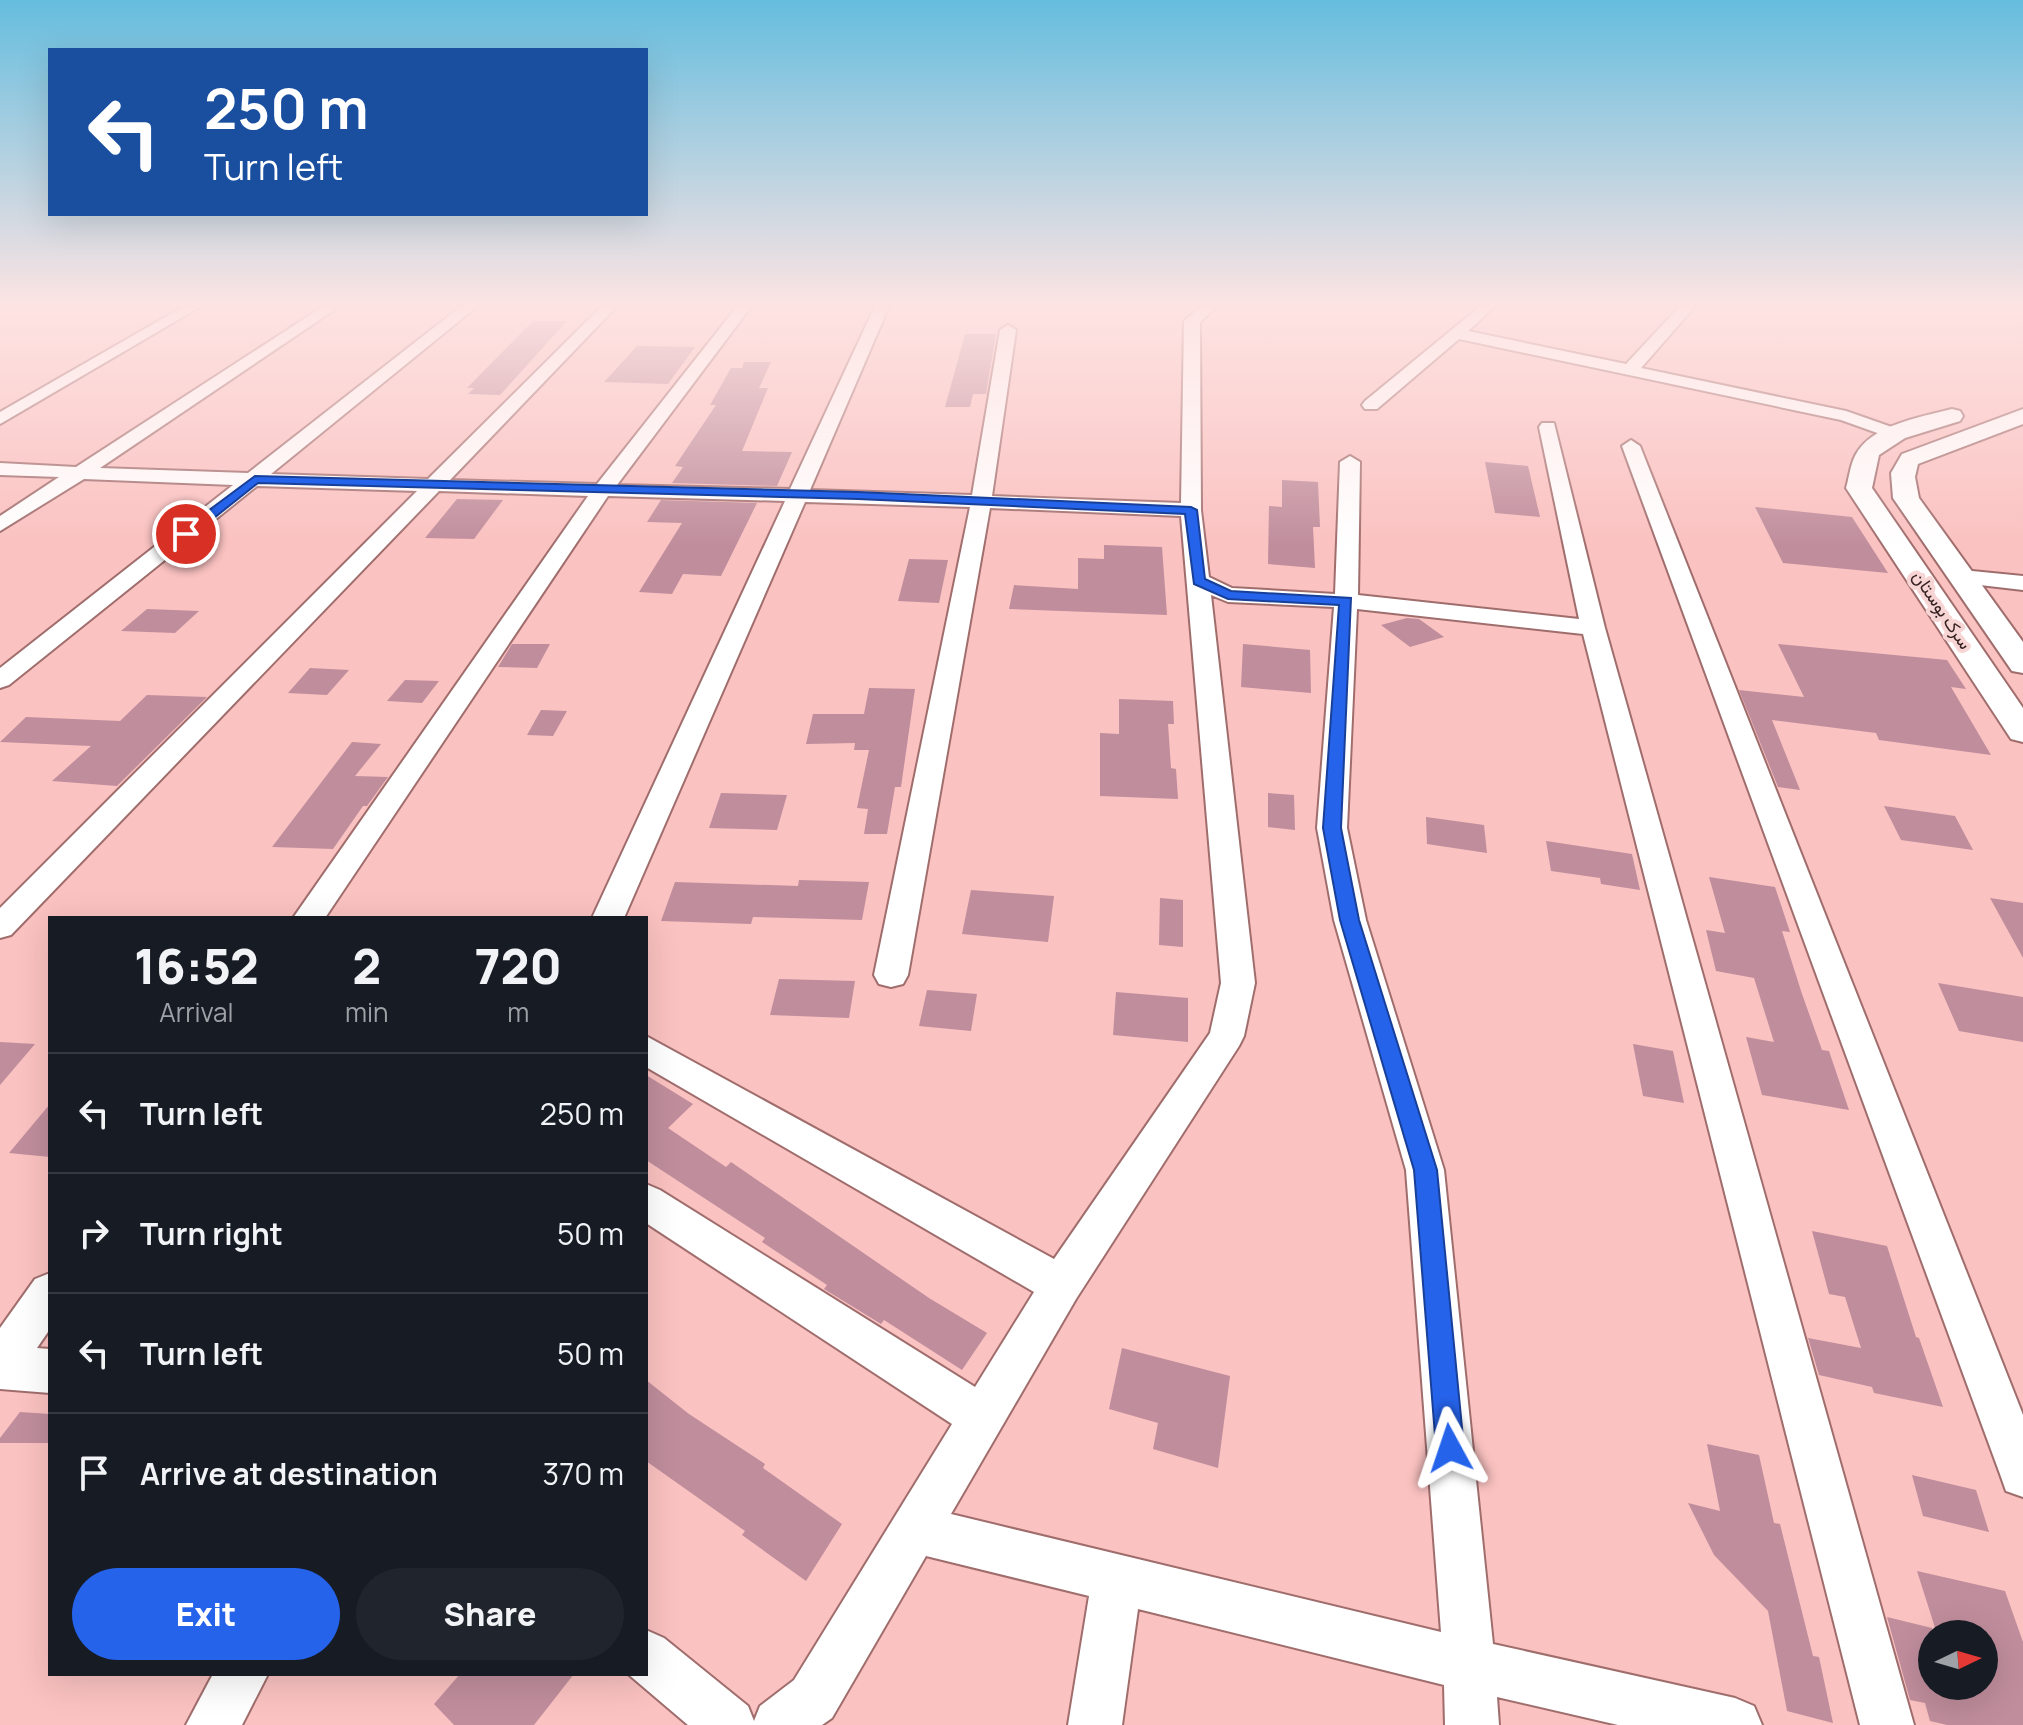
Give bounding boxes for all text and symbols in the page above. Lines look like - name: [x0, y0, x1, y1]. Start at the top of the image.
- text: 250 m: [204, 69, 369, 146]
- icon: left: [72, 80, 176, 184]
- text: Turn left: [204, 142, 343, 191]
- pin: [152, 500, 220, 568]
- icon: arrive: [164, 512, 208, 556]
- street label: سرک بوستان: [1908, 565, 1978, 654]
- text: 16:52: [134, 933, 259, 998]
- text: 2: [352, 933, 381, 998]
- text: 720: [474, 933, 562, 998]
- text: Arrival: [159, 994, 234, 1030]
- text: min: [345, 994, 388, 1030]
- text: m: [507, 994, 529, 1030]
- icon: left: [72, 1091, 116, 1135]
- text: Turn left: [140, 1093, 263, 1134]
- text: 250 m: [540, 1093, 624, 1134]
- icon: right: [72, 1211, 116, 1255]
- text: Turn right: [140, 1213, 283, 1254]
- text: 50 m: [557, 1213, 624, 1254]
- icon: left: [72, 1331, 116, 1375]
- text: Turn left: [140, 1333, 263, 1374]
- text: 50 m: [557, 1333, 624, 1374]
- position arrow: [1408, 1406, 1492, 1490]
- icon: arrive: [72, 1451, 116, 1495]
- text: Arrive at destination: [140, 1453, 438, 1494]
- text: 370 m: [543, 1453, 624, 1494]
- button: Exit: [72, 1568, 340, 1660]
- button: Share: [356, 1568, 624, 1660]
- north arrow: [1918, 1620, 1998, 1700]
- map controls: [1918, 1620, 1998, 1700]

